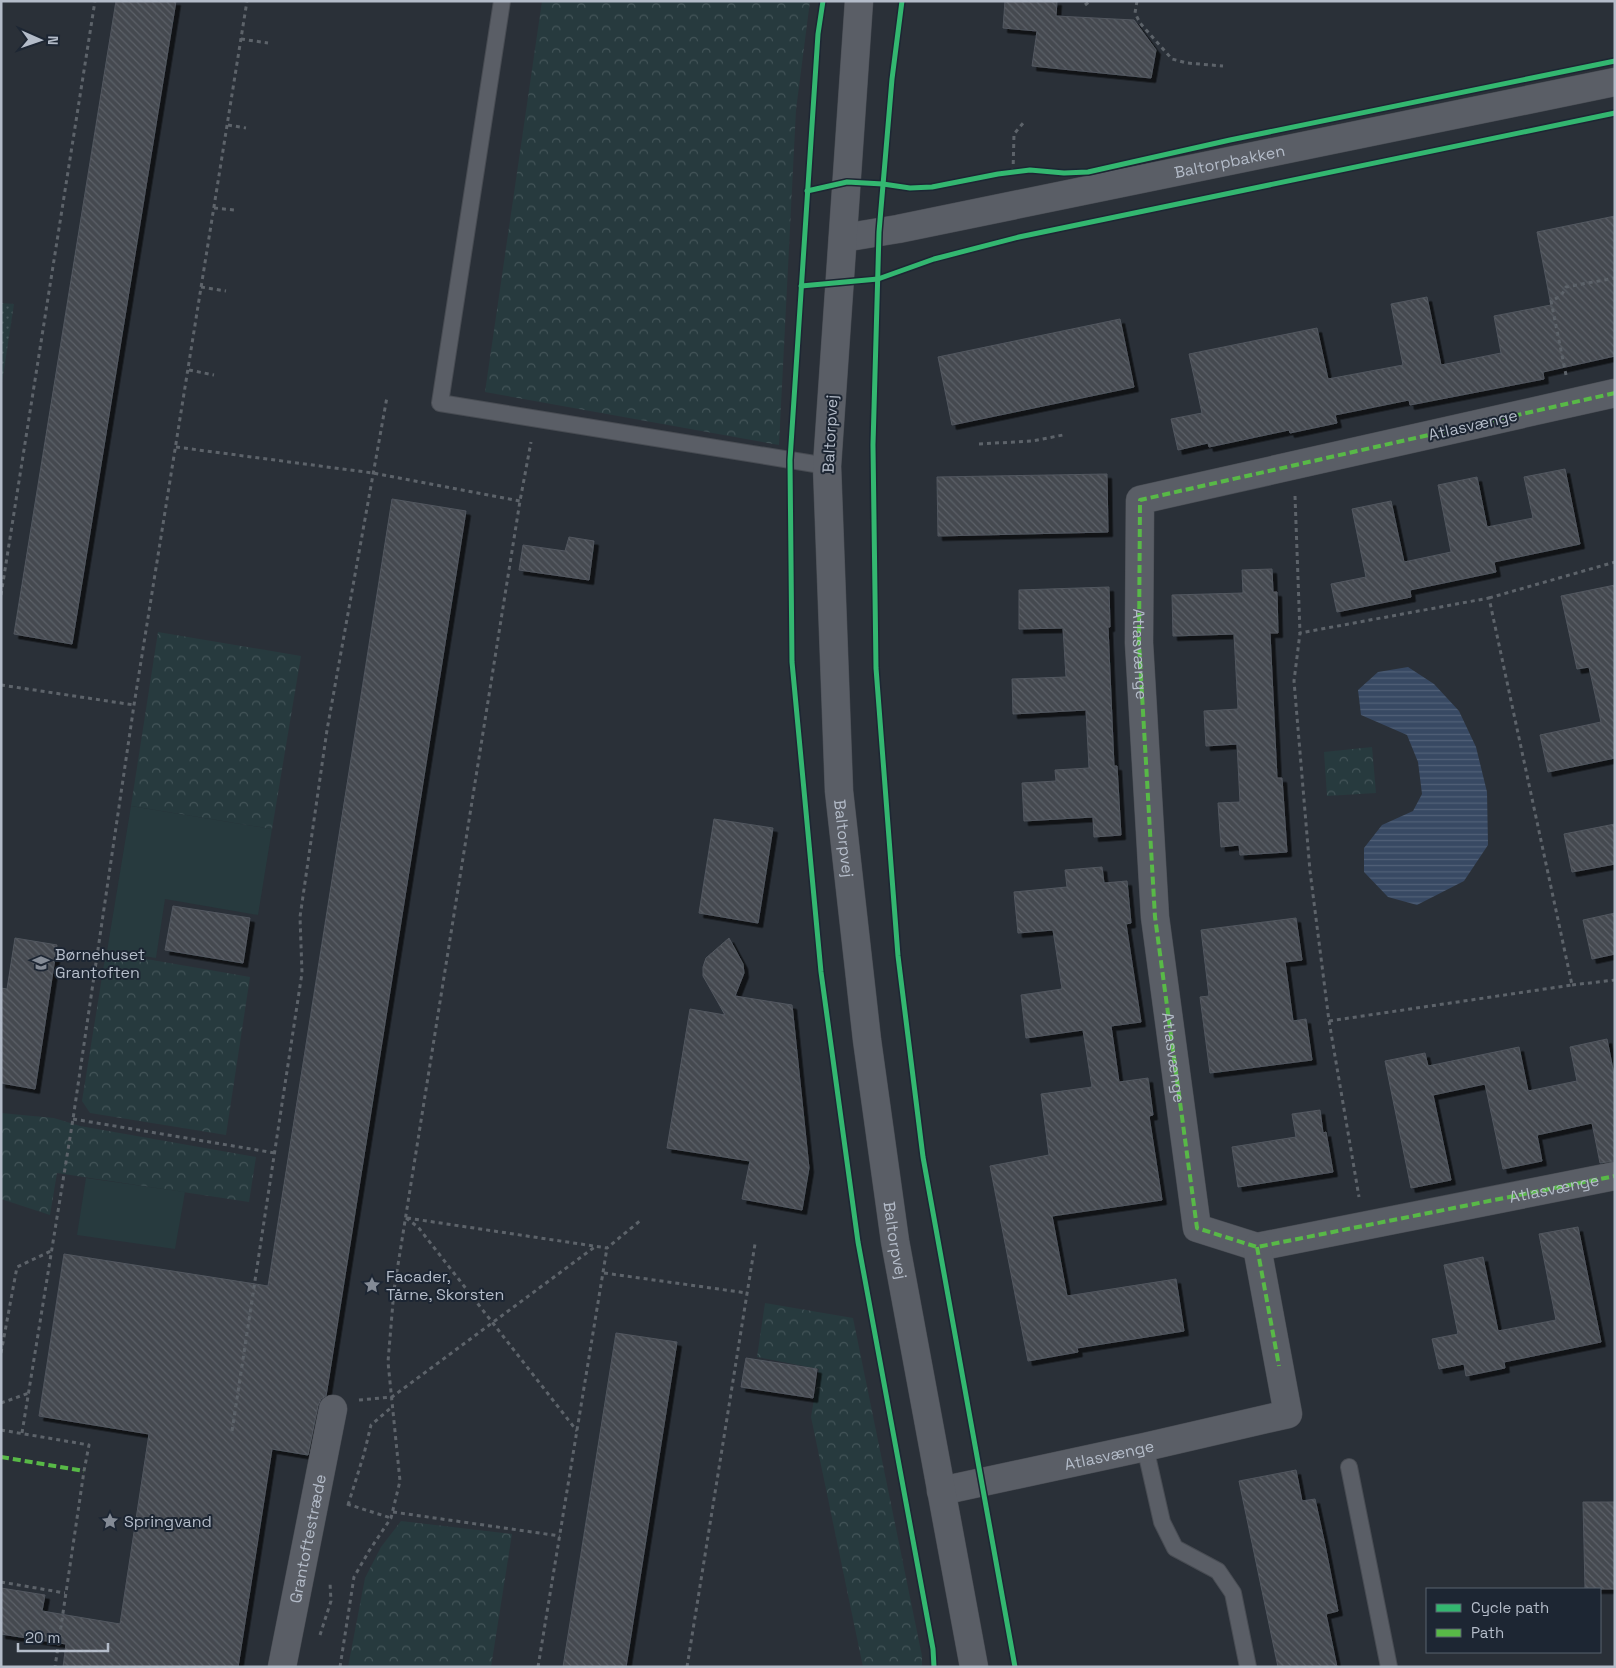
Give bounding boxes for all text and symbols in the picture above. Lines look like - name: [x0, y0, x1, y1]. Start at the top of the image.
- north arrow: [15, 15, 65, 65]
- text: N: [44, 35, 62, 45]
- street label: Baltorpbakken: [1172, 139, 1287, 183]
- street label: Baltorpvej: [817, 394, 843, 474]
- street label: Atlasvænge: [1426, 405, 1520, 445]
- street label: Atlasvænge: [1128, 608, 1153, 700]
- street label: Baltorpvej: [830, 798, 859, 879]
- place label: Børnehuset Grantoften: [55, 944, 145, 983]
- school or university icon: Børnehuset Grantoften: [31, 953, 51, 973]
- street label: Atlasvænge: [1157, 1011, 1190, 1104]
- street label: Atlasvænge: [1507, 1169, 1601, 1207]
- street label: Baltorpvej: [879, 1200, 912, 1281]
- place label: Facader, Tårne, Skorsten: [386, 1266, 504, 1305]
- place icon: Facader, Tårne, Skorsten: [362, 1275, 382, 1295]
- street label: Atlasvænge: [1062, 1435, 1156, 1475]
- street label: Grantoftestræde: [284, 1472, 330, 1605]
- place icon: Springvand: [100, 1511, 120, 1531]
- place label: Springvand: [124, 1511, 212, 1532]
- legend: [1426, 1588, 1601, 1653]
- text: Cycle path: [1471, 1598, 1549, 1617]
- scale bar: [18, 1620, 108, 1652]
- text: Path: [1471, 1623, 1504, 1642]
- text: 20 m: [25, 1628, 60, 1647]

